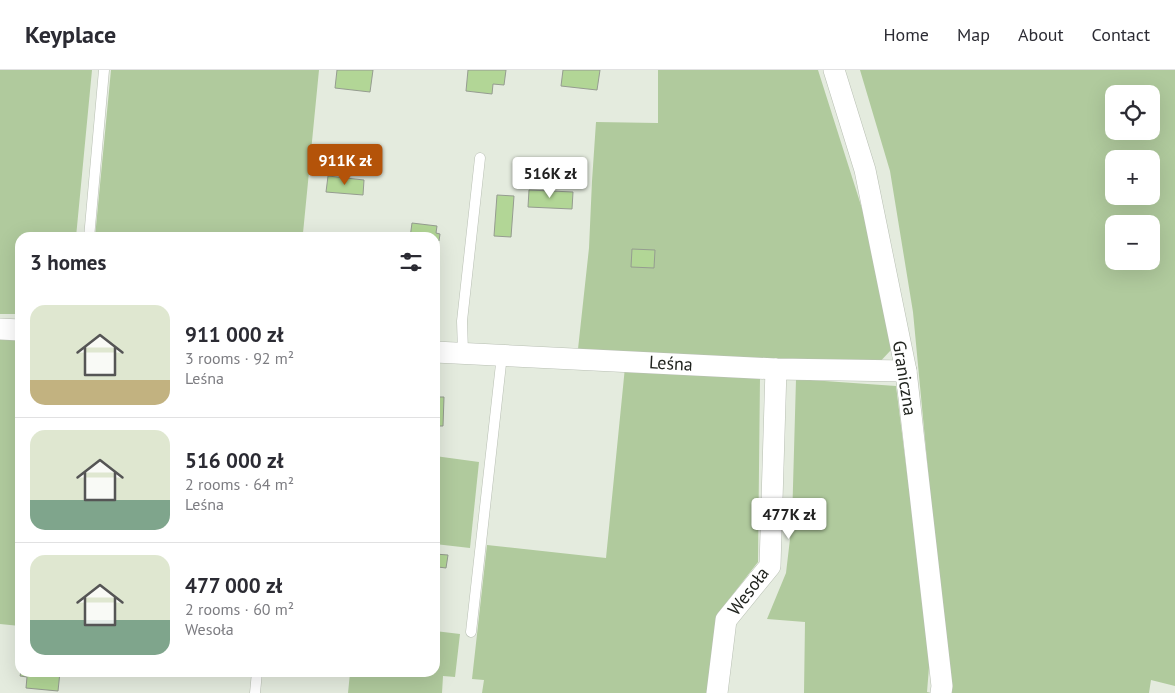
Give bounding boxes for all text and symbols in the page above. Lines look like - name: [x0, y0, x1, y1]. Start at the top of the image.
- text: Keyplace: [25, 19, 116, 50]
- text: Home: [883, 23, 929, 46]
- text: Map: [957, 23, 990, 46]
- text: About: [1018, 23, 1064, 46]
- text: Contact: [1092, 23, 1150, 46]
- map controls: [1105, 85, 1160, 270]
- button: locate: [1105, 85, 1160, 140]
- pin: 911K zł: [299, 144, 391, 186]
- text: 911K zł: [318, 150, 372, 170]
- button: +: [1105, 150, 1160, 205]
- pin: 516K zł: [504, 156, 596, 199]
- text: 516K zł: [523, 163, 577, 183]
- button: −: [1105, 215, 1160, 270]
- icon: filters: [397, 248, 425, 276]
- text: 3 homes: [30, 249, 106, 276]
- text: 911 000 zł: [185, 321, 283, 348]
- icon: home: [70, 325, 130, 385]
- street label: Graniczna: [888, 339, 922, 417]
- text: 3 rooms · 92 m²: [185, 348, 294, 368]
- street label: Leśna: [649, 350, 693, 376]
- text: Leśna: [185, 368, 224, 388]
- text: 516 000 zł: [185, 447, 283, 474]
- icon: home: [70, 450, 130, 510]
- text: 2 rooms · 64 m²: [185, 474, 294, 494]
- text: Leśna: [185, 494, 224, 514]
- pin: 477K zł: [743, 498, 835, 540]
- text: 477K zł: [762, 504, 816, 524]
- street label: Wesoła: [722, 562, 774, 620]
- text: 477 000 zł: [185, 572, 282, 599]
- icon: home: [70, 575, 130, 635]
- text: 2 rooms · 60 m²: [185, 599, 294, 619]
- text: Wesoła: [185, 619, 234, 639]

